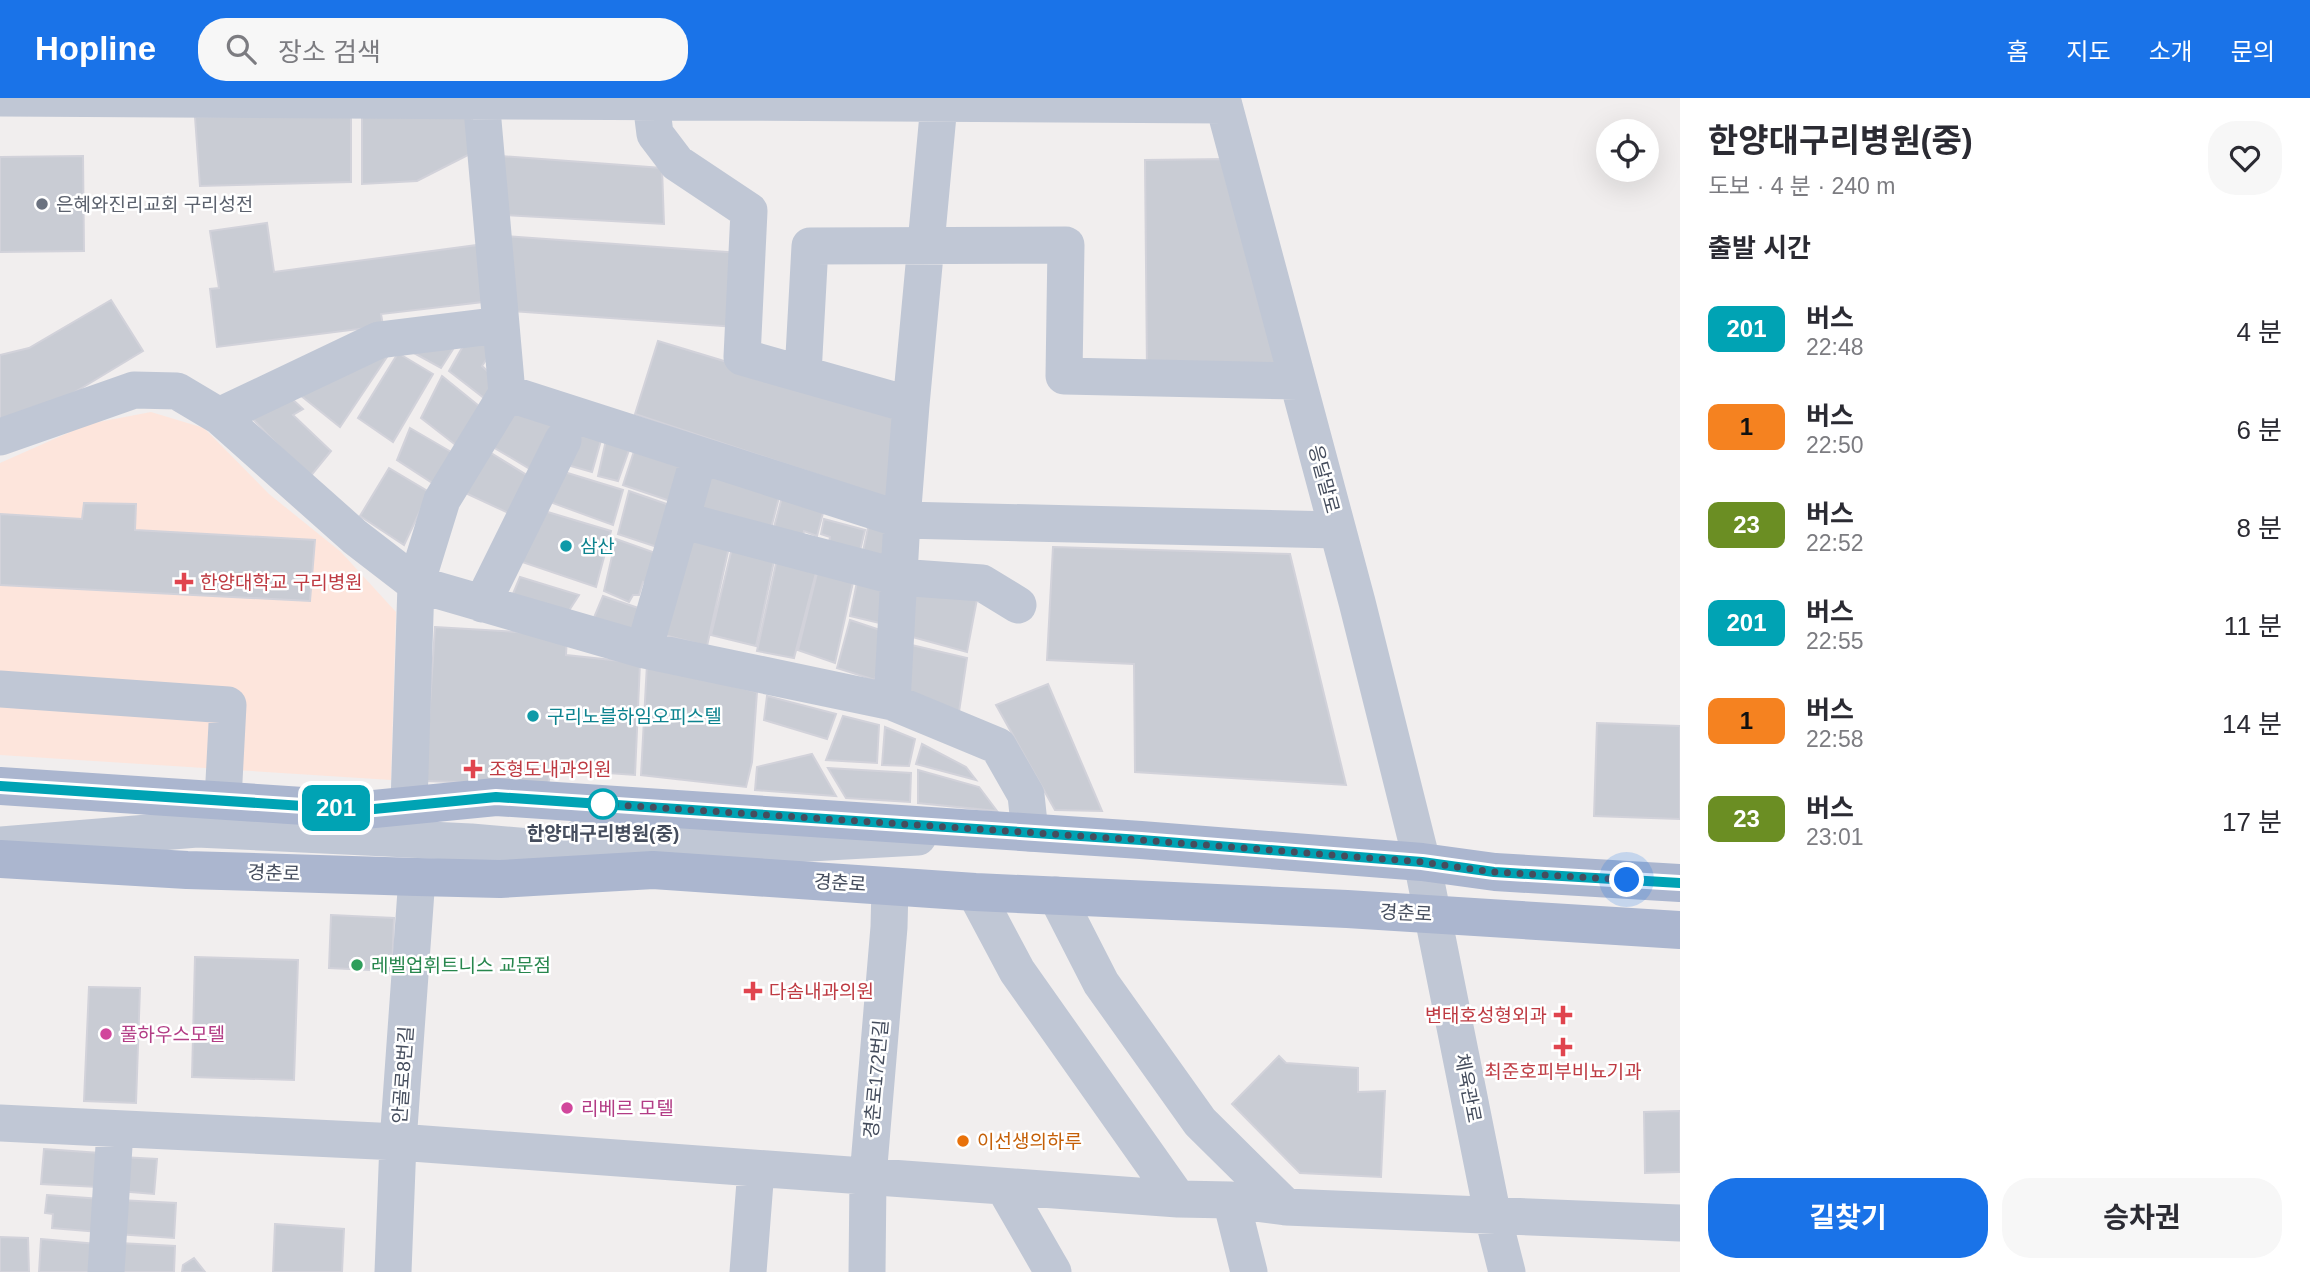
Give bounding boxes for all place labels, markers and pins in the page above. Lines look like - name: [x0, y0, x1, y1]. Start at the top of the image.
- place label: 은혜와진리교회 구리성전: [56, 194, 254, 215]
- marker: 은혜와진리교회 구리성전: [34, 196, 50, 212]
- place label: 삼산: [580, 536, 615, 557]
- marker: 삼산: [558, 538, 574, 554]
- marker: 한양대학교 구리병원: [174, 572, 194, 592]
- place label: 한양대학교 구리병원: [200, 572, 363, 593]
- place label: 구리노블하임오피스텔: [547, 706, 722, 727]
- marker: 구리노블하임오피스텔: [525, 708, 541, 724]
- marker: 조형도내과의원: [463, 759, 483, 779]
- place label: 조형도내과의원: [489, 759, 611, 780]
- marker: 한양대구리병원(중): [588, 789, 618, 819]
- place label: 한양대구리병원(중): [527, 823, 679, 844]
- place label: 레벨업휘트니스 교문점: [371, 955, 551, 976]
- marker: 레벨업휘트니스 교문점: [349, 957, 365, 973]
- marker: 다솜내과의원: [743, 981, 763, 1001]
- place label: 다솜내과의원: [769, 981, 874, 1002]
- place label: 변태호성형외과: [1425, 1005, 1547, 1026]
- marker: 변태호성형외과: [1553, 1005, 1573, 1025]
- place label: 풀하우스모텔: [120, 1024, 225, 1045]
- marker: 풀하우스모텔: [98, 1026, 114, 1042]
- marker: 최준호피부비뇨기과: [1553, 1037, 1573, 1057]
- place label: 최준호피부비뇨기과: [1484, 1061, 1642, 1082]
- place label: 리베르 모텔: [581, 1098, 674, 1119]
- marker: 리베르 모텔: [559, 1100, 575, 1116]
- place label: 이선생의하루: [977, 1131, 1082, 1152]
- marker: 이선생의하루: [955, 1133, 971, 1149]

